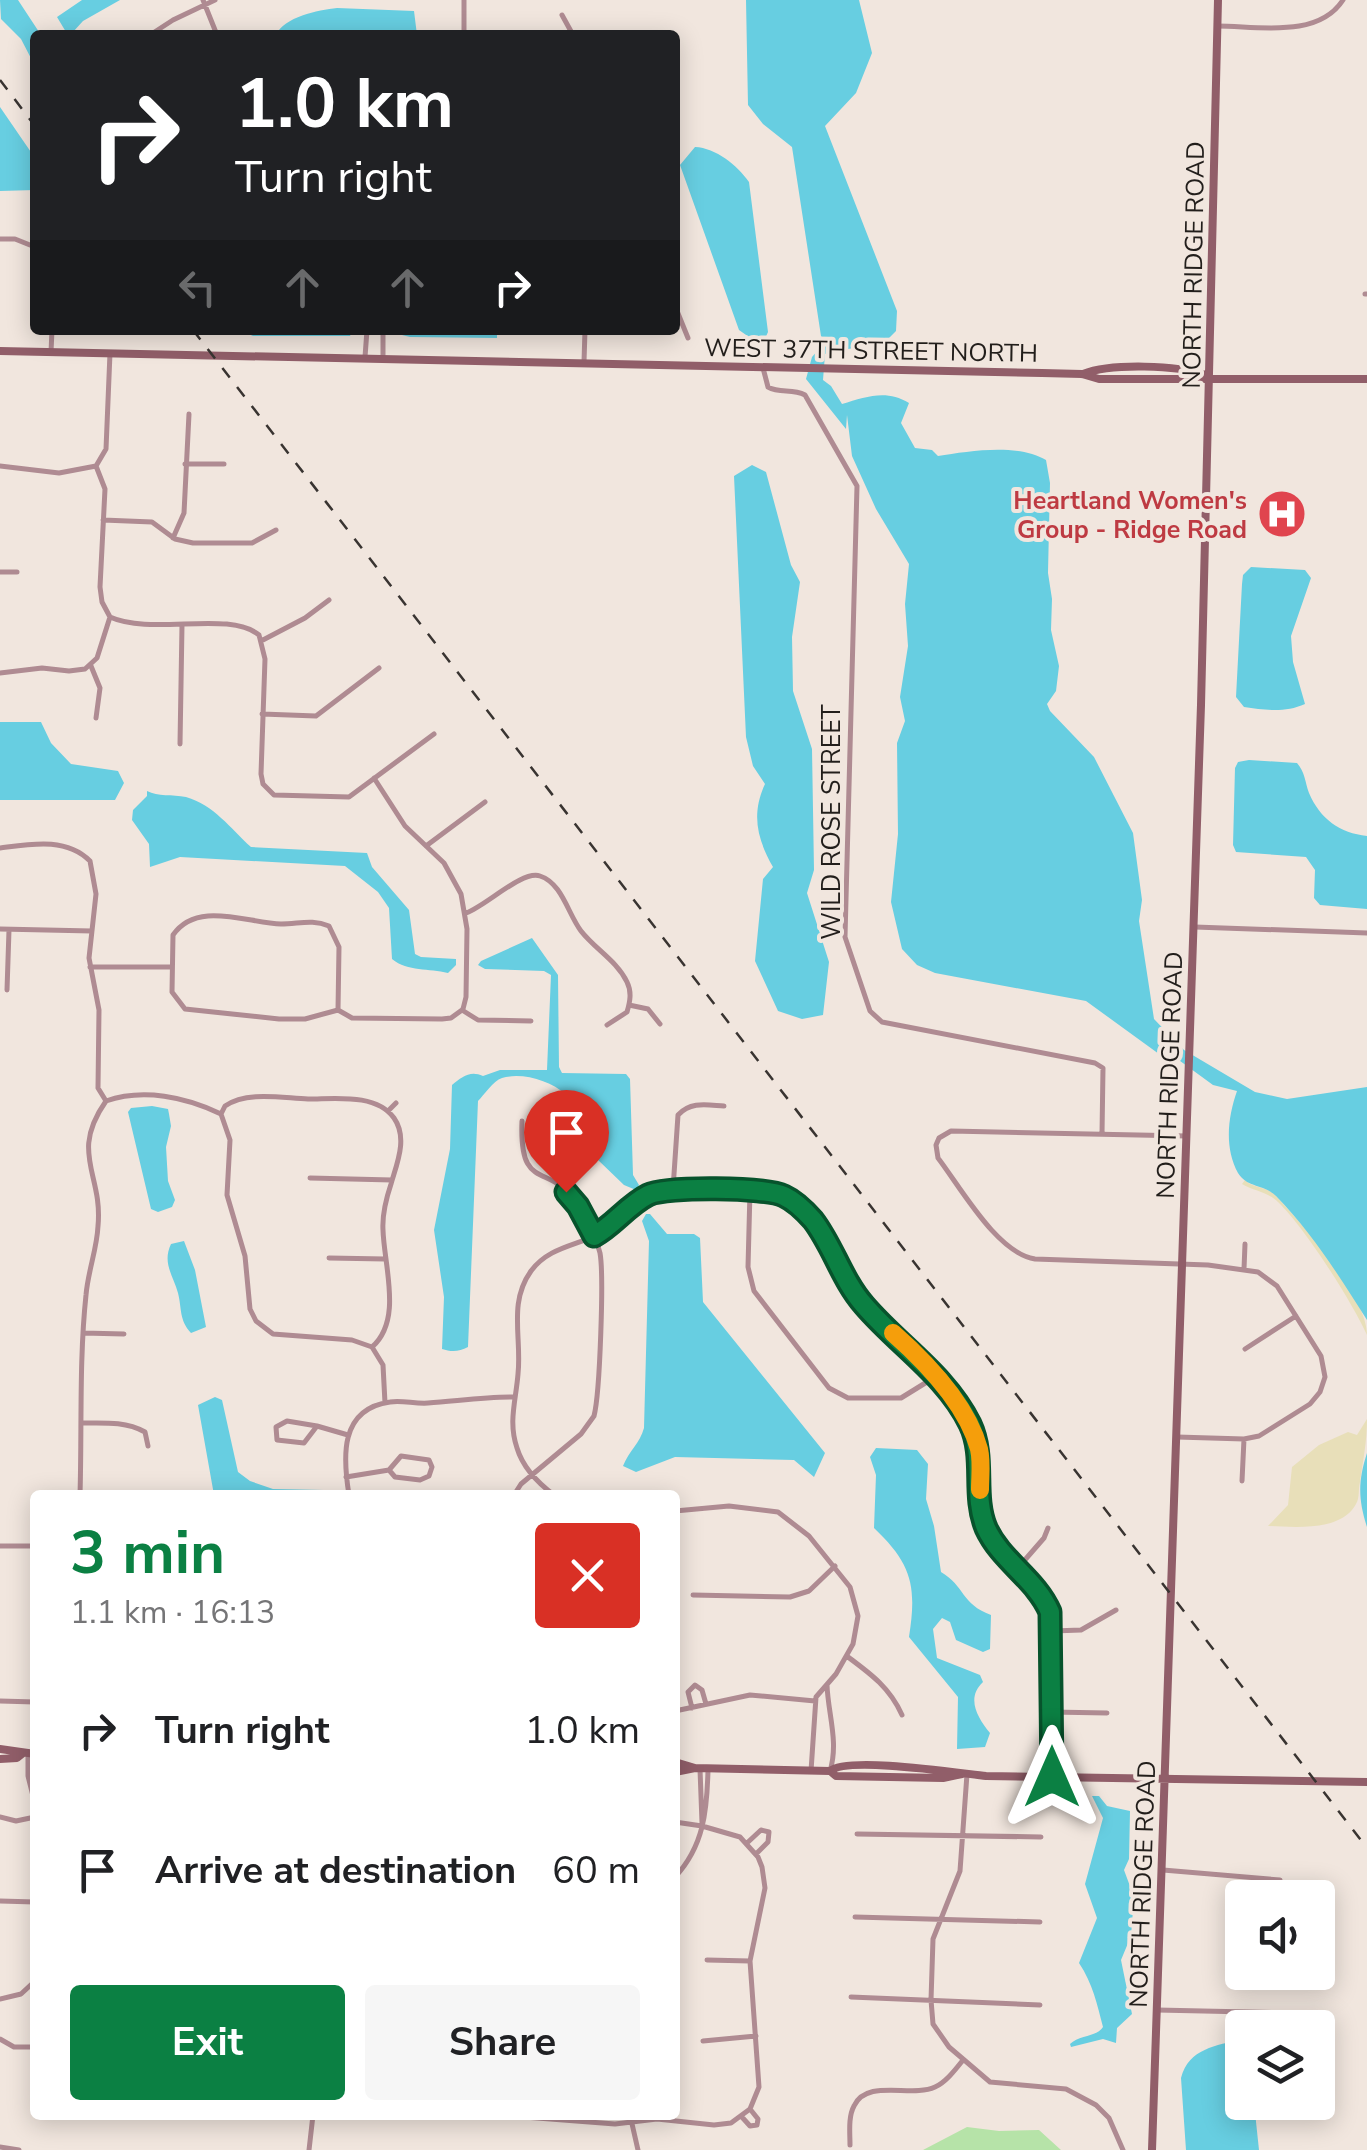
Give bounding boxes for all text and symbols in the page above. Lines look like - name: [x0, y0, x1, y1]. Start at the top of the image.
- text: 1.0 km: [235, 56, 454, 152]
- icon: right: [70, 70, 200, 200]
- street label: NORTH RIDGE ROAD: [1175, 141, 1213, 389]
- text: Turn right: [235, 147, 432, 208]
- icon: left: [170, 260, 225, 315]
- icon: ahead: [275, 260, 330, 315]
- icon: ahead: [380, 260, 435, 315]
- icon: right: [485, 260, 540, 315]
- street label: WEST 37TH STREET NORTH: [704, 331, 1038, 371]
- place label: Heartland Women's Group - Ridge Road: [1013, 484, 1247, 547]
- hospital icon: Heartland Women's Group - Ridge Road: [1256, 488, 1308, 540]
- street label: WILD ROSE STREET: [815, 704, 849, 940]
- street label: NORTH RIDGE ROAD: [1149, 951, 1191, 1199]
- pin: [524, 1090, 609, 1193]
- icon: arrive: [539, 1105, 594, 1160]
- text: 3 min: [70, 1512, 225, 1594]
- button: close: [535, 1523, 640, 1628]
- text: 1.1 km · 16:13: [70, 1591, 275, 1634]
- icon: right: [70, 1703, 125, 1758]
- text: Turn right: [155, 1705, 330, 1756]
- text: 1.0 km: [524, 1705, 640, 1756]
- position arrow: [1000, 1725, 1104, 1829]
- street label: NORTH RIDGE ROAD: [1122, 1760, 1164, 2008]
- icon: arrive: [70, 1843, 125, 1898]
- text: Arrive at destination: [155, 1845, 516, 1896]
- text: 60 m: [552, 1845, 640, 1896]
- map controls: [1225, 1880, 1335, 2120]
- button: sound: [1225, 1880, 1335, 1990]
- button: Exit: [70, 1985, 345, 2100]
- button: Share: [365, 1985, 640, 2100]
- button: layers: [1225, 2010, 1335, 2120]

